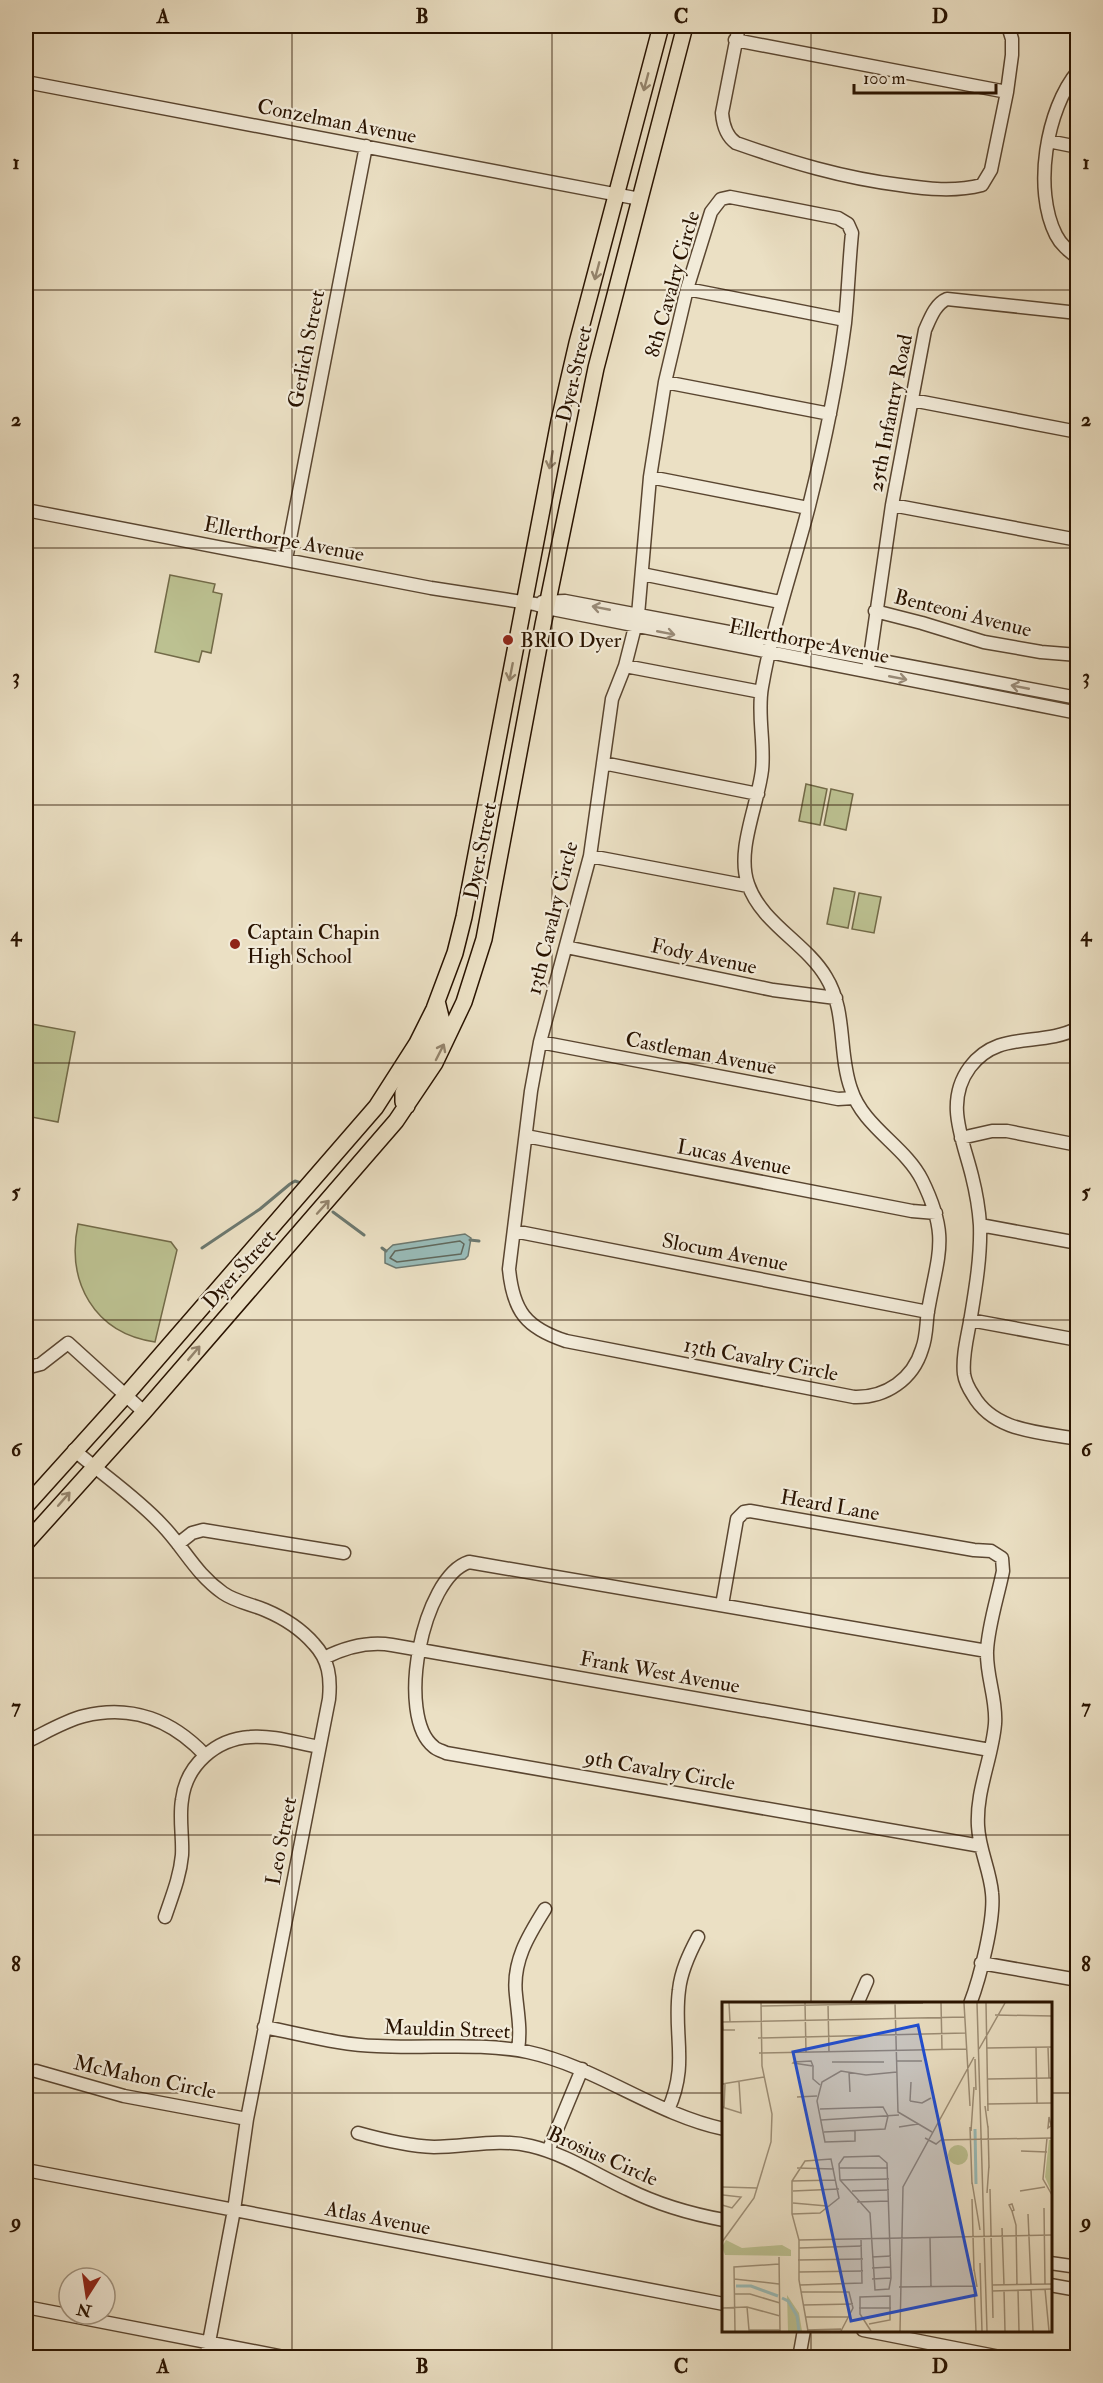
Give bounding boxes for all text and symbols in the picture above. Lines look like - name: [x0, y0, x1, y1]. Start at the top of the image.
- text: A: [156, 4, 170, 29]
- text: B: [415, 4, 429, 29]
- text: C: [674, 4, 688, 29]
- text: D: [932, 4, 948, 29]
- scale bar: [854, 57, 996, 95]
- text: 100 m: [863, 67, 906, 90]
- one-way arrow: [640, 72, 652, 91]
- street label: Conzelman Avenue: [255, 93, 419, 150]
- text: 1: [12, 150, 20, 175]
- text: 1: [1082, 150, 1090, 175]
- street label: 8th Cavalry Circle: [639, 208, 706, 361]
- one-way arrow: [590, 261, 602, 280]
- street label: Gerlich Street: [282, 288, 331, 410]
- street label: Dyer Street: [550, 323, 599, 425]
- street label: 25th Infantry Road: [862, 331, 919, 494]
- text: 2: [11, 407, 21, 432]
- text: 2: [1081, 407, 1091, 432]
- one-way arrow: [545, 450, 556, 470]
- street label: Ellerthorpe Avenue: [201, 511, 367, 568]
- street label: Benteoni Avenue: [891, 583, 1035, 644]
- one-way arrow: [592, 602, 612, 613]
- street label: Ellerthorpe Avenue: [726, 613, 892, 670]
- place label: BRIO Dyer: [520, 627, 621, 654]
- one-way arrow: [655, 628, 675, 639]
- marker: BRIO Dyer: [501, 633, 515, 647]
- one-way arrow: [505, 662, 516, 682]
- text: 3: [12, 664, 20, 689]
- text: 3: [1082, 664, 1090, 689]
- one-way arrow: [888, 673, 908, 684]
- one-way arrow: [1011, 681, 1030, 692]
- street label: Dyer Street: [458, 800, 503, 902]
- street label: 13th Cavalry Circle: [520, 839, 585, 998]
- place label: Captain Chapin High School: [247, 919, 380, 970]
- text: 4: [10, 922, 23, 947]
- text: 4: [1080, 922, 1093, 947]
- street label: Fody Avenue: [648, 932, 760, 981]
- marker: Captain Chapin High School: [228, 937, 242, 951]
- street label: Castleman Avenue: [623, 1026, 779, 1081]
- one-way arrow: [434, 1044, 446, 1061]
- street label: Lucas Avenue: [675, 1133, 793, 1182]
- text: 5: [12, 1179, 22, 1204]
- text: 5: [1082, 1179, 1092, 1204]
- one-way arrow: [316, 1200, 330, 1215]
- street label: Dyer Street: [197, 1224, 282, 1315]
- street label: Slocum Avenue: [660, 1227, 790, 1278]
- street label: 13th Cavalry Circle: [681, 1331, 841, 1388]
- one-way arrow: [187, 1345, 200, 1361]
- text: 6: [11, 1437, 23, 1462]
- text: 6: [1081, 1437, 1093, 1462]
- street label: Heard Lane: [778, 1483, 882, 1528]
- one-way arrow: [57, 1492, 71, 1507]
- street label: Frank West Avenue: [578, 1645, 742, 1700]
- text: 7: [11, 1694, 21, 1719]
- text: 7: [1081, 1694, 1091, 1719]
- street label: 9th Cavalry Circle: [581, 1744, 737, 1797]
- street label: Leo Street: [260, 1795, 303, 1887]
- text: 8: [11, 1952, 21, 1977]
- text: 8: [1081, 1952, 1091, 1977]
- inset map: [722, 2002, 1052, 2332]
- street label: Mauldin Street: [383, 2014, 511, 2045]
- street label: McMahon Circle: [71, 2049, 219, 2106]
- street label: Brosius Circle: [543, 2120, 662, 2193]
- street label: Atlas Avenue: [322, 2195, 433, 2242]
- text: 9: [9, 2209, 21, 2234]
- text: 9: [1079, 2209, 1091, 2234]
- north arrow: [57, 2266, 117, 2326]
- text: N: [74, 2298, 94, 2321]
- text: A: [156, 2354, 170, 2379]
- text: B: [415, 2354, 429, 2379]
- text: C: [674, 2354, 688, 2379]
- text: D: [932, 2354, 948, 2379]

